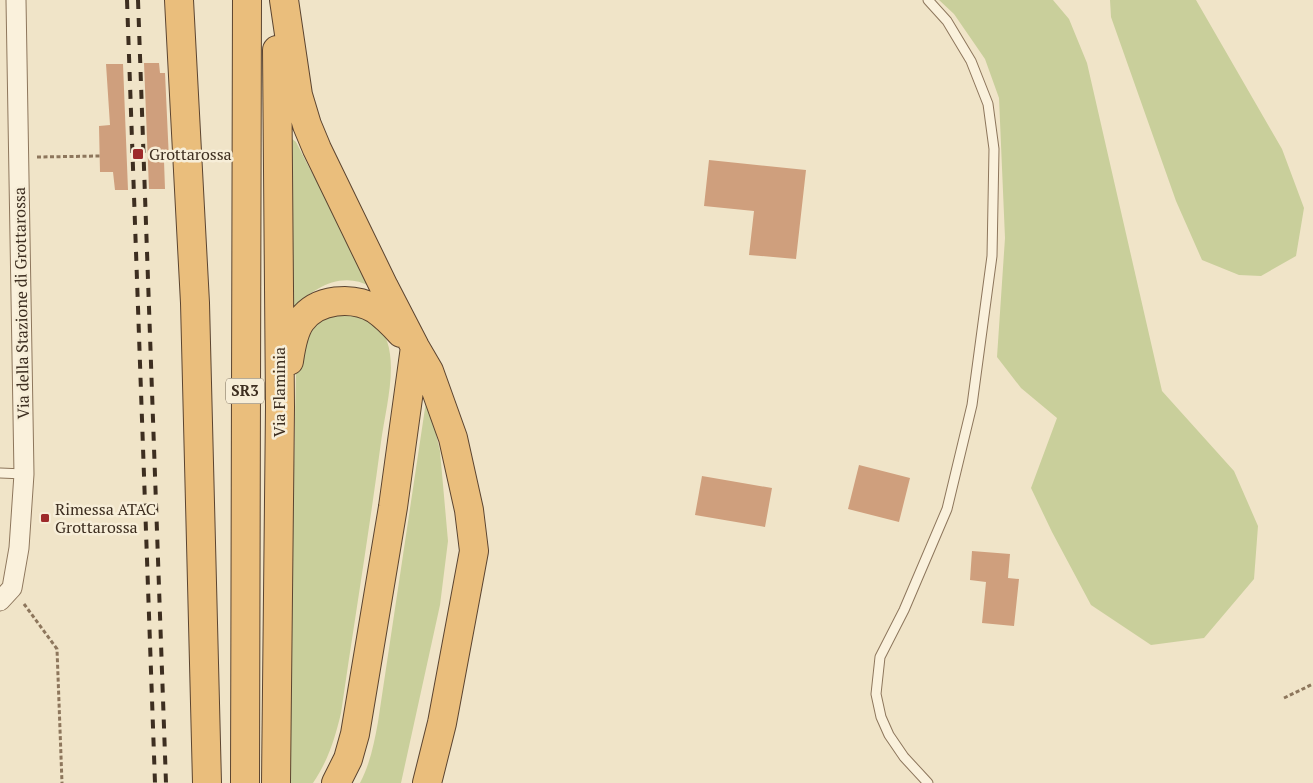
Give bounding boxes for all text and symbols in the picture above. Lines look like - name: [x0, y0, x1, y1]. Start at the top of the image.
- place label: Grottarossa: [149, 143, 232, 165]
- marker: Grottarossa: [131, 147, 145, 161]
- street label: Via della Stazione di Grottarossa: [8, 187, 34, 419]
- street label: Via Flaminia: [268, 347, 290, 437]
- road number: SR3: [226, 378, 264, 404]
- place label: Rimessa ATAC Grottarossa: [55, 498, 156, 538]
- marker: Rimessa ATAC Grottarossa: [39, 512, 51, 524]

